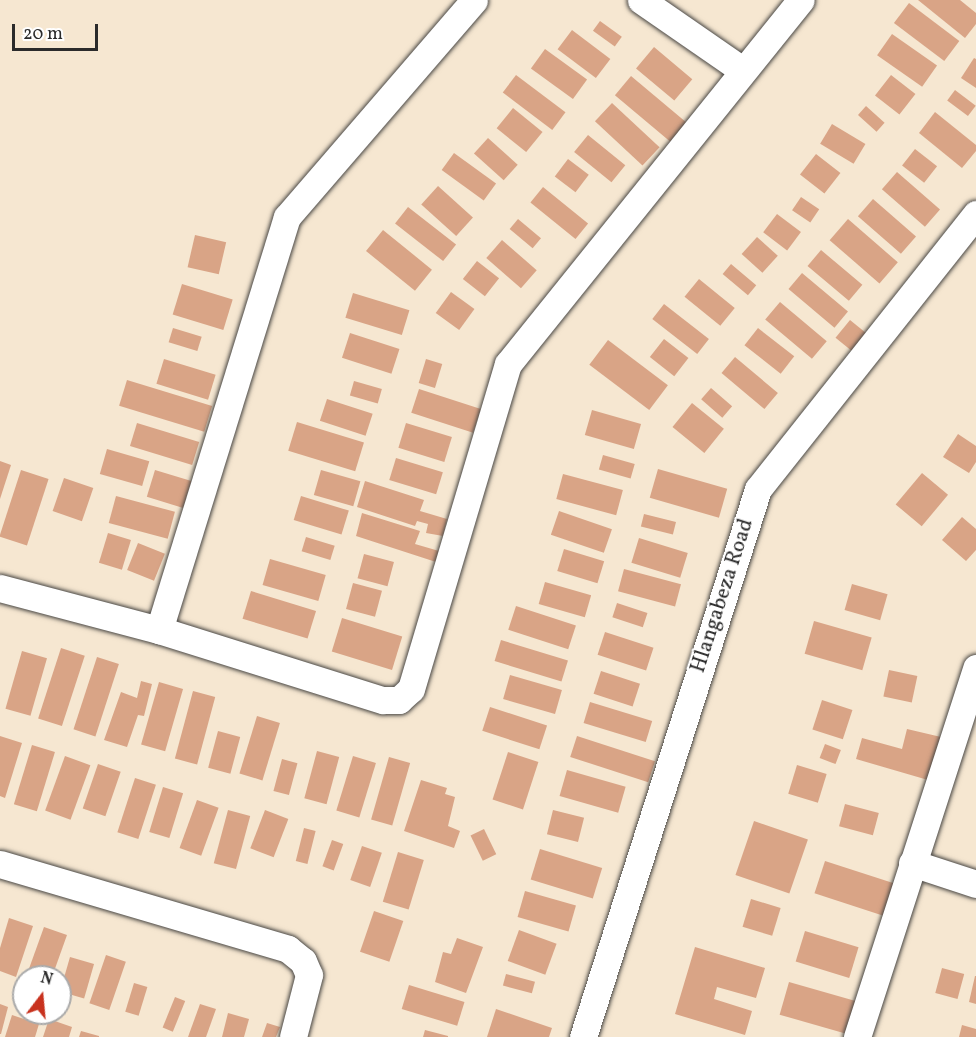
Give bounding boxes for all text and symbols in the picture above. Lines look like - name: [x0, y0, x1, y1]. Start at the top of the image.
- scale bar: [15, 12, 100, 50]
- text: 20 m: [23, 22, 63, 47]
- street label: Hlangabeza Road: [686, 516, 760, 676]
- north arrow: [12, 965, 72, 1025]
- text: N: [38, 967, 55, 992]

